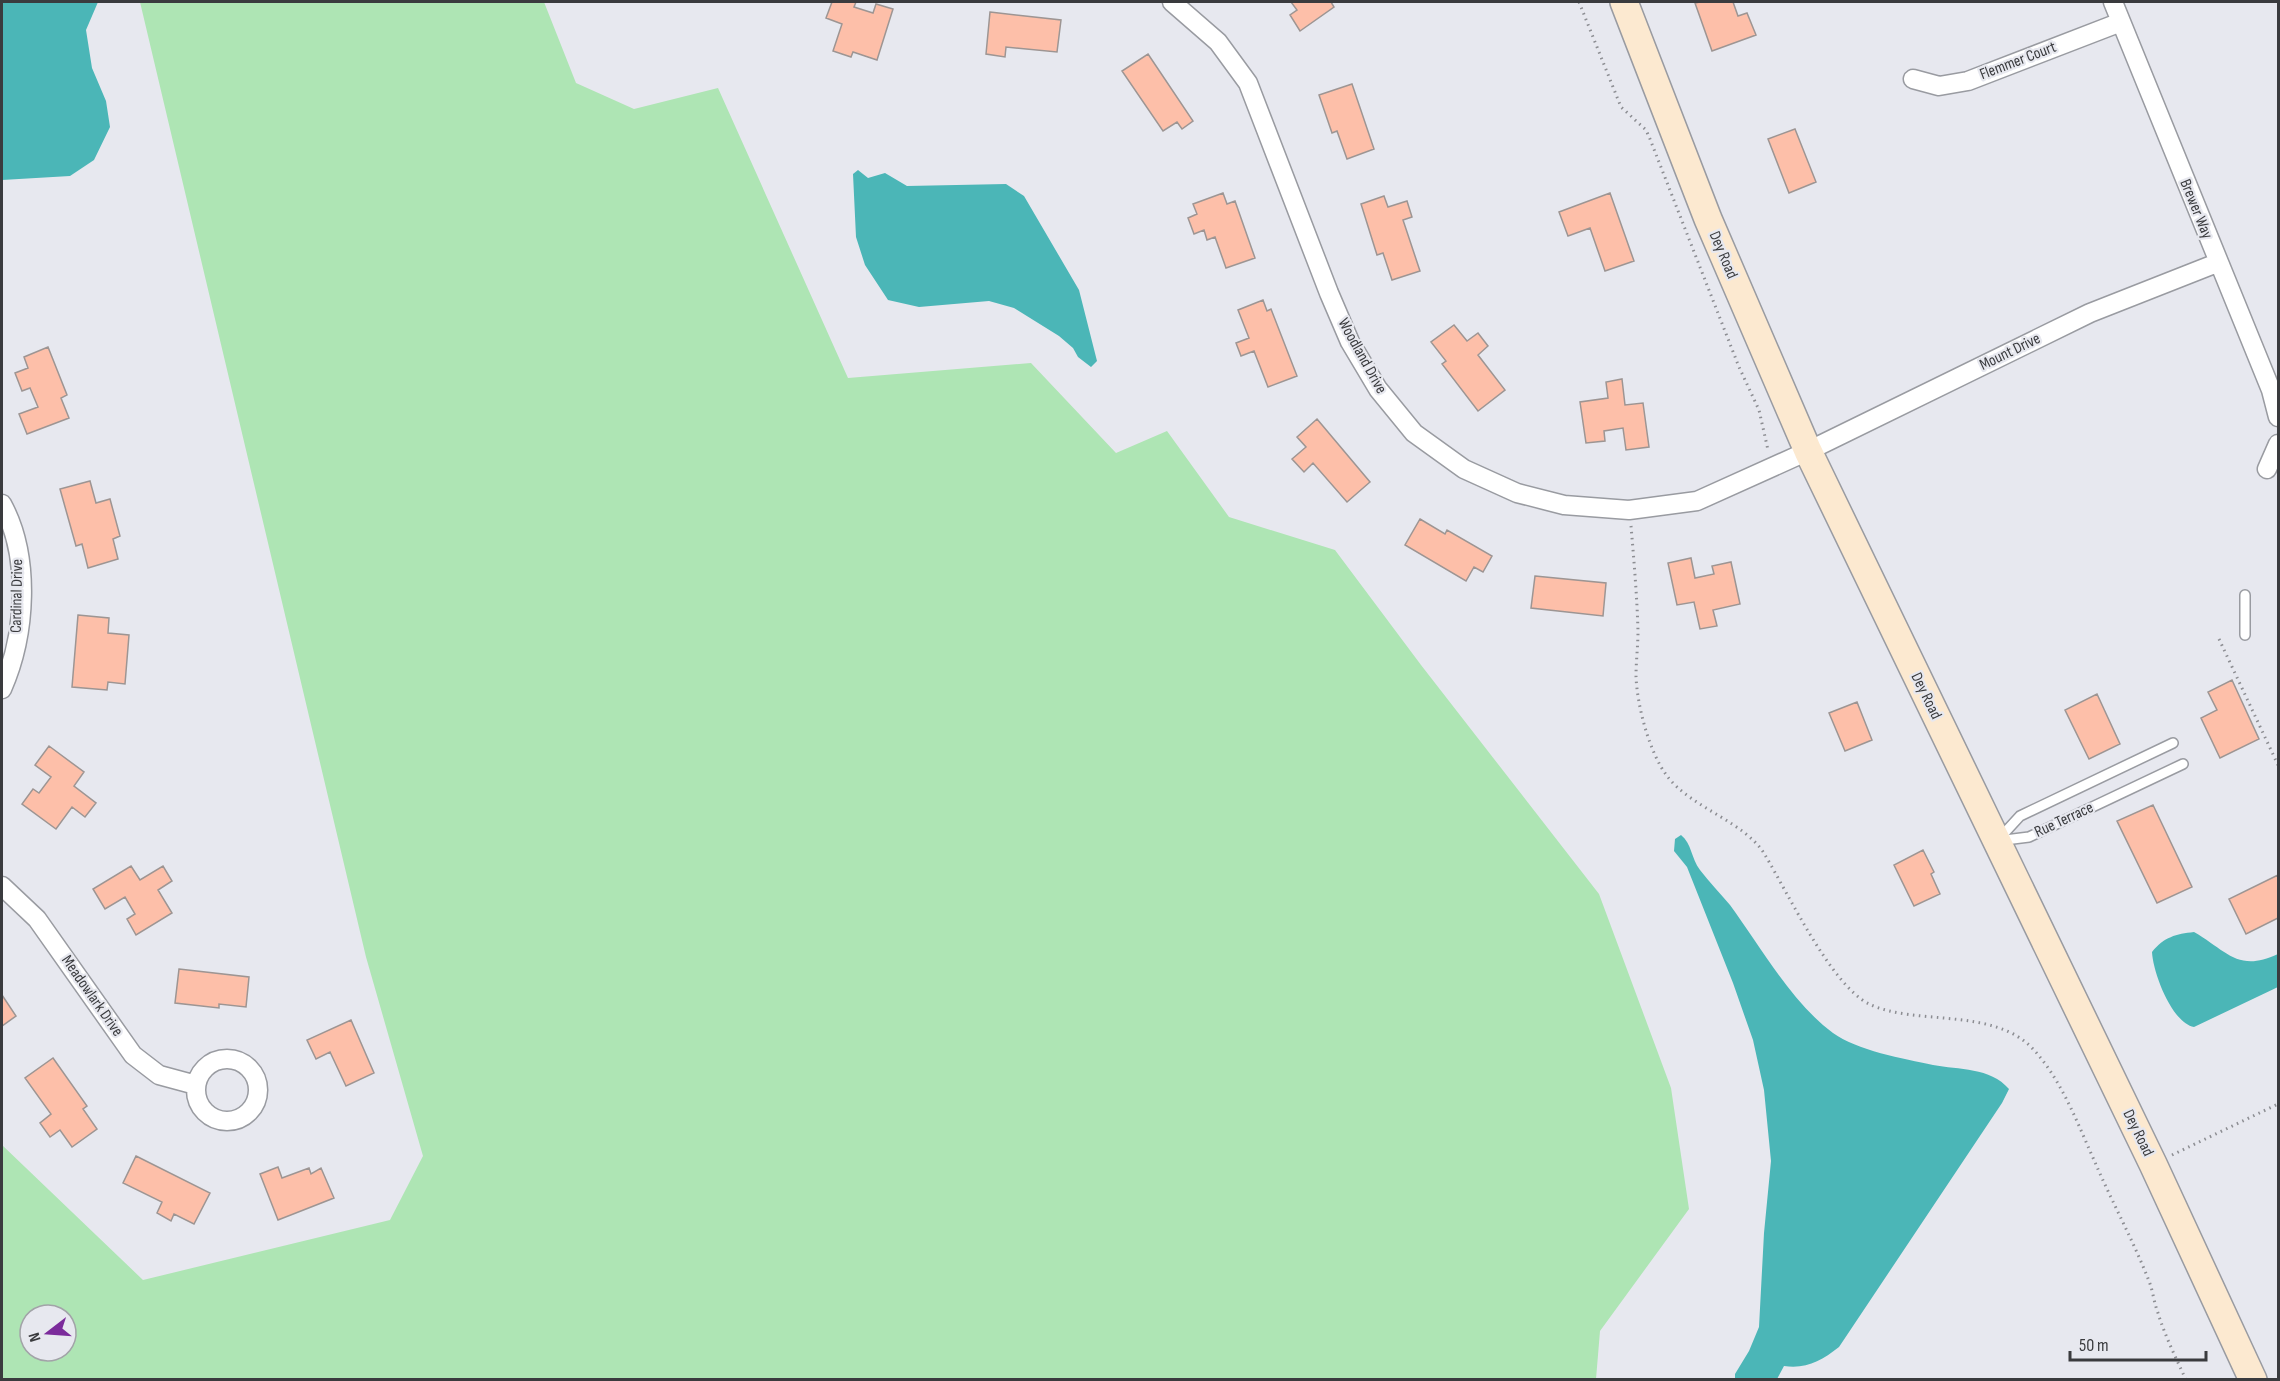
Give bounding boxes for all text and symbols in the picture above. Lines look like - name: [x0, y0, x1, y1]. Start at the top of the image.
- street label: Flemmer Court: [1977, 38, 2059, 84]
- street label: Brewer Way: [2175, 176, 2217, 242]
- street label: Dey Road: [1705, 228, 1741, 282]
- street label: Woodland Drive: [1334, 315, 1390, 397]
- street label: Mount Drive: [1977, 329, 2043, 375]
- street label: Cardinal Drive: [7, 559, 27, 633]
- street label: Dey Road: [1907, 670, 1945, 722]
- street label: Rue Terrace: [2032, 798, 2096, 842]
- street label: Meadowlark Drive: [57, 952, 127, 1040]
- street label: Dey Road: [2119, 1107, 2157, 1159]
- north arrow: [18, 1303, 78, 1363]
- scale bar: [2070, 1324, 2206, 1362]
- text: N: [25, 1330, 45, 1344]
- text: 50 m: [2079, 1335, 2109, 1356]

